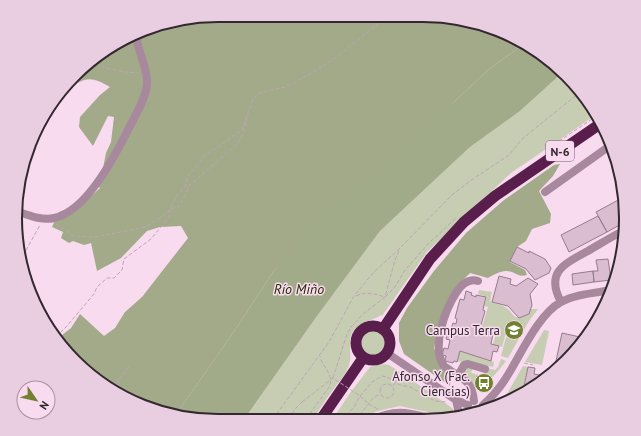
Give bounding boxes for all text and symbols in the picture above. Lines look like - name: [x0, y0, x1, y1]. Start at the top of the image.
- road number: N-6: [546, 141, 574, 161]
- water label: Río Miño: [274, 280, 324, 298]
- school or university icon: Campus Terra: [503, 319, 525, 341]
- place label: Campus Terra: [426, 322, 500, 339]
- place label: Afonso X (Fac. Ciencias): [392, 368, 470, 400]
- bus stop icon: Afonso X (Fac. Ciencias): [473, 372, 495, 394]
- north arrow: [16, 380, 56, 420]
- text: N: [36, 399, 52, 413]

